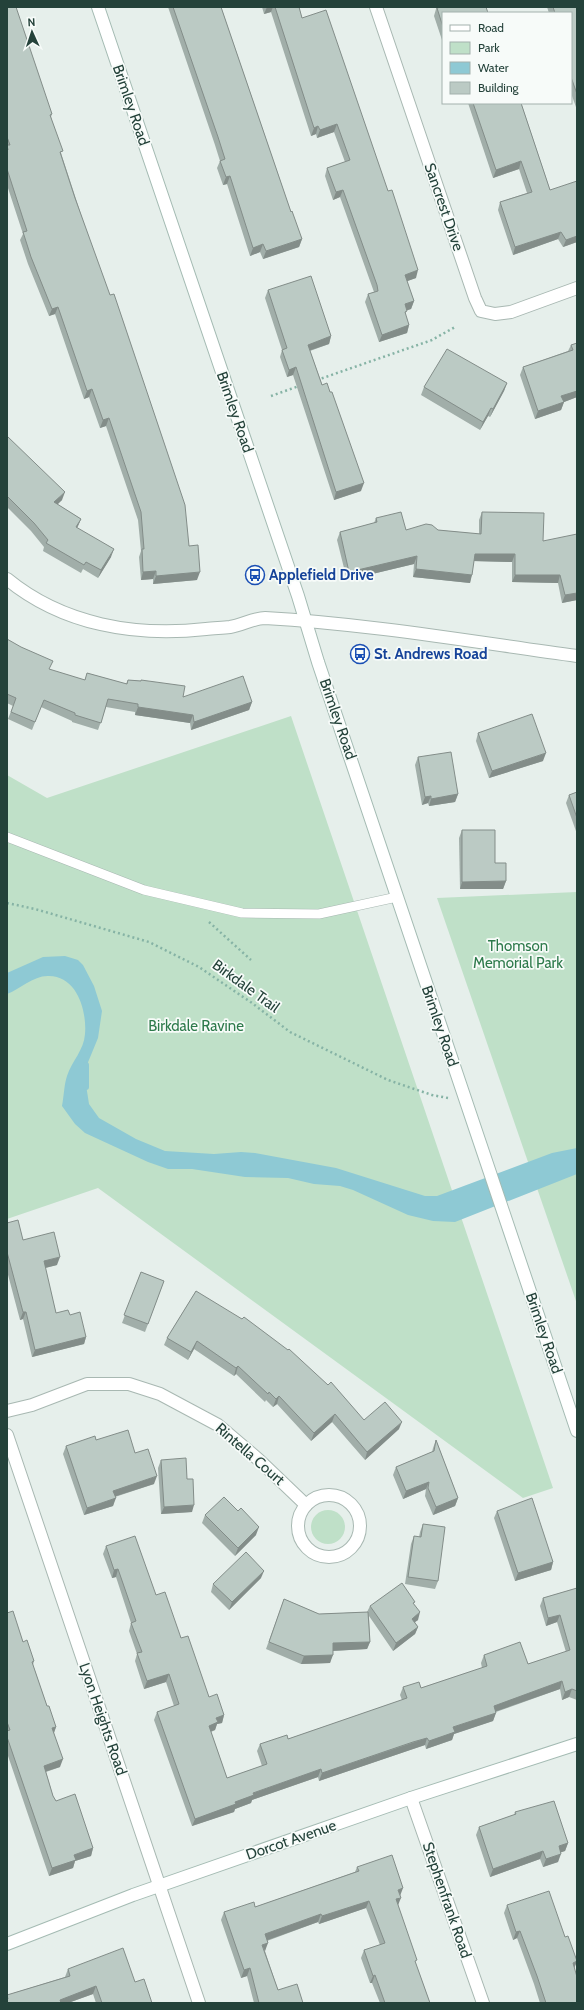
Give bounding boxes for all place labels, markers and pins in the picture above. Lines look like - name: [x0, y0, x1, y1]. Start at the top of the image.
- bus stop icon: Applefield Drive: [244, 564, 266, 586]
- place label: Applefield Drive: [269, 566, 374, 584]
- bus stop icon: St. Andrews Road: [349, 643, 371, 665]
- place label: St. Andrews Road: [374, 645, 487, 663]

